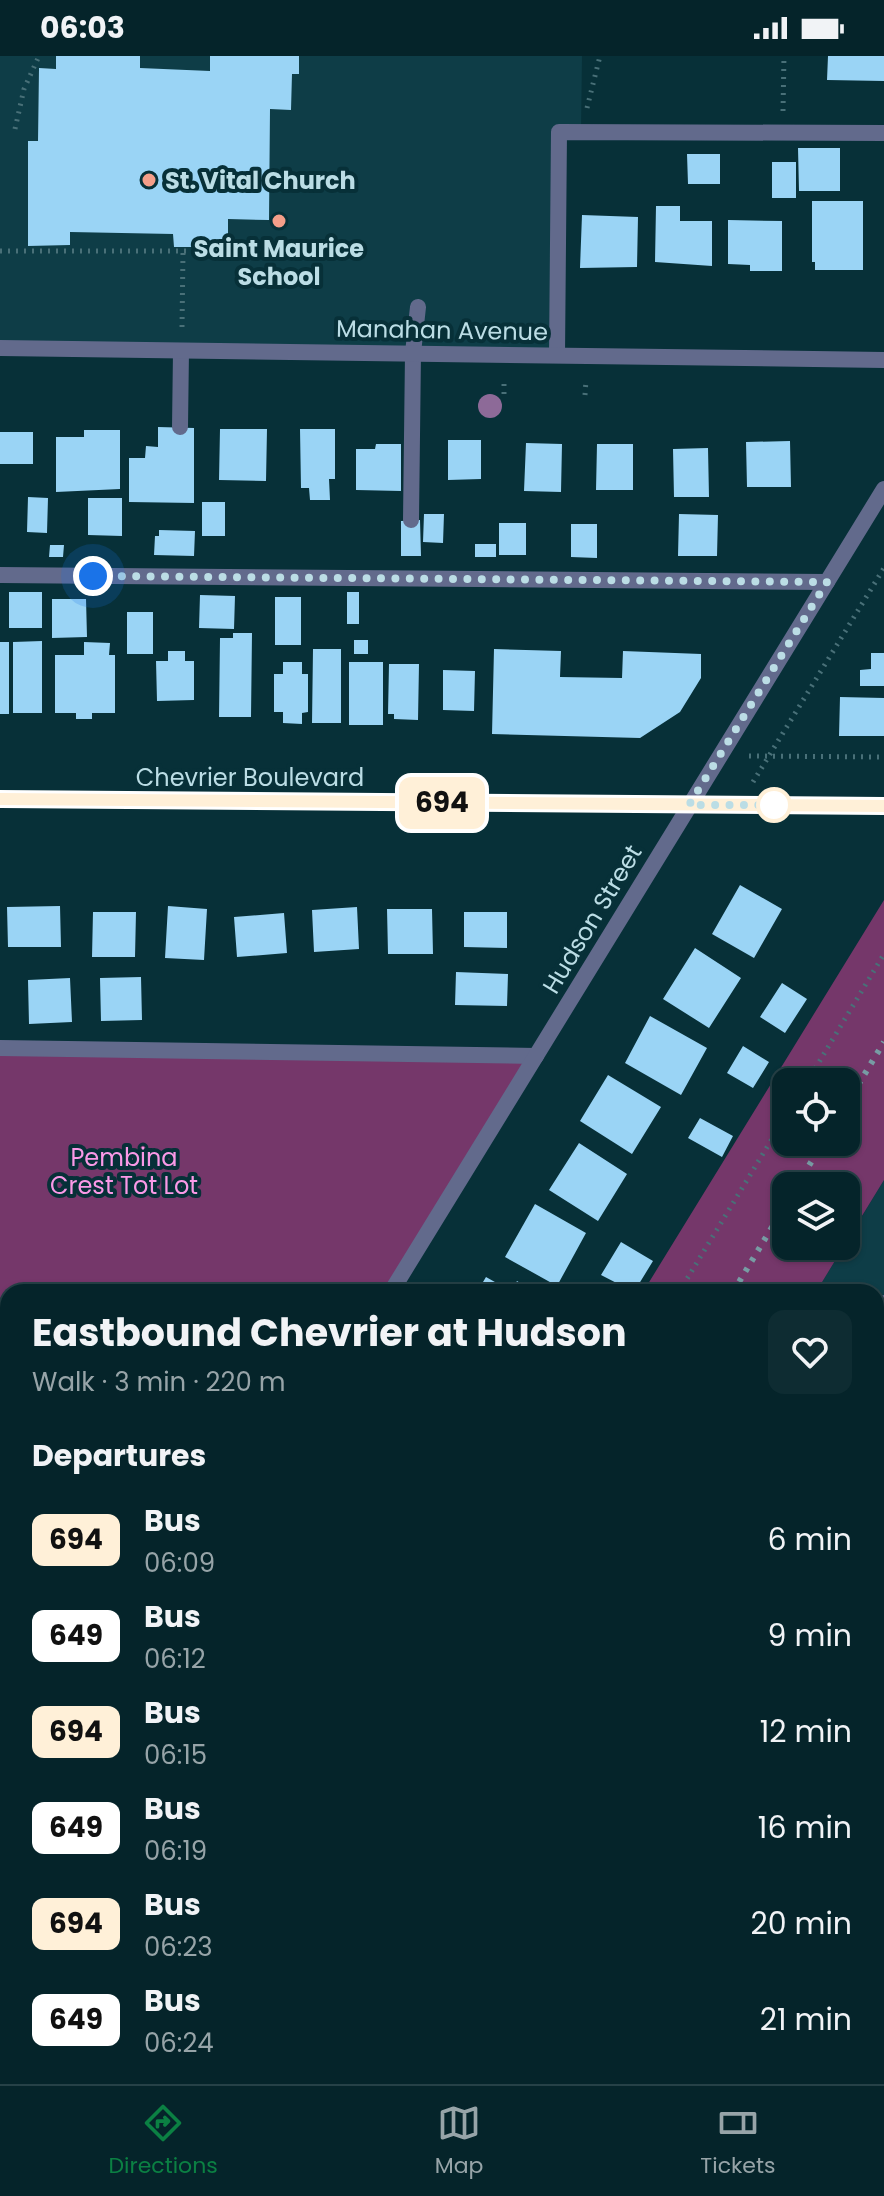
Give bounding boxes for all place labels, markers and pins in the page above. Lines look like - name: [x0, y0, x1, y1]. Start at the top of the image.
- place label: St. Vital Church: [165, 164, 356, 197]
- marker: St. Vital Church: [140, 171, 158, 189]
- marker: Saint Maurice School: [270, 212, 288, 230]
- place label: Saint Maurice School: [194, 232, 364, 293]
- unlabelled marker: [757, 788, 791, 822]

